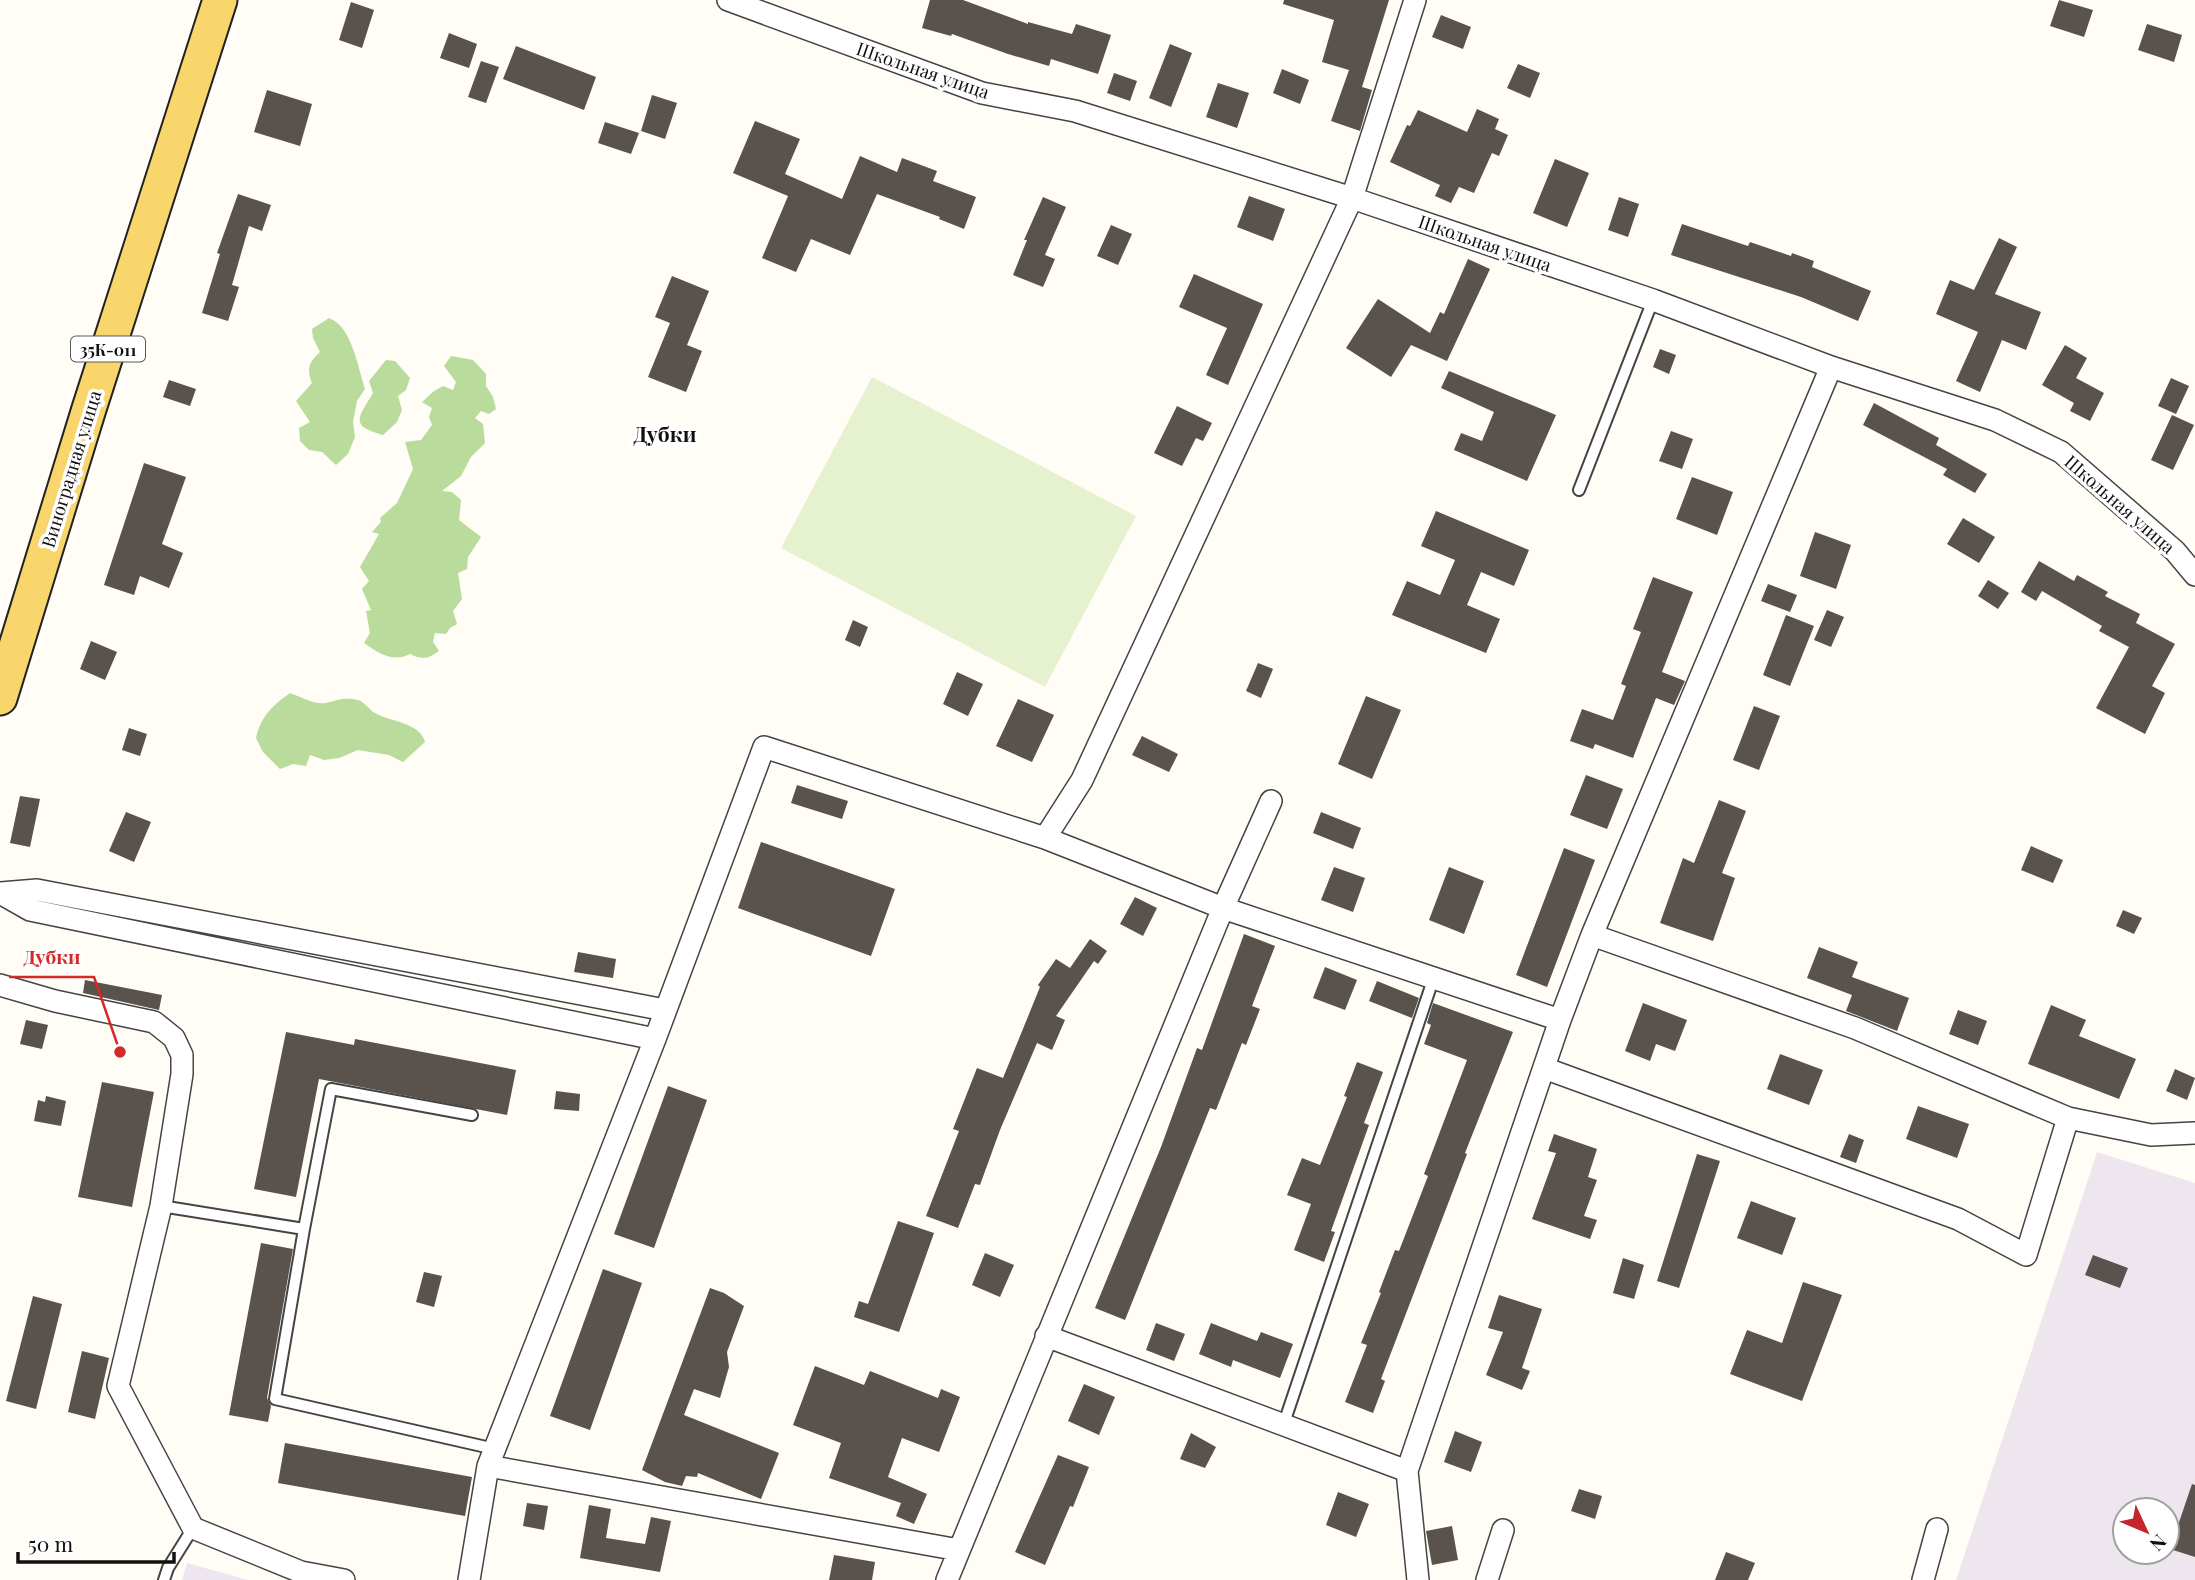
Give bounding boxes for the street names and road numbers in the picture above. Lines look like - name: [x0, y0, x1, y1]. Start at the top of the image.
- street label: Школьная улица: [853, 36, 993, 104]
- street label: Школьная улица: [1415, 209, 1555, 277]
- road number: 35К-011: [71, 336, 145, 362]
- street label: Виноградная улица: [36, 387, 106, 551]
- street label: Школьная улица: [2060, 449, 2180, 559]

